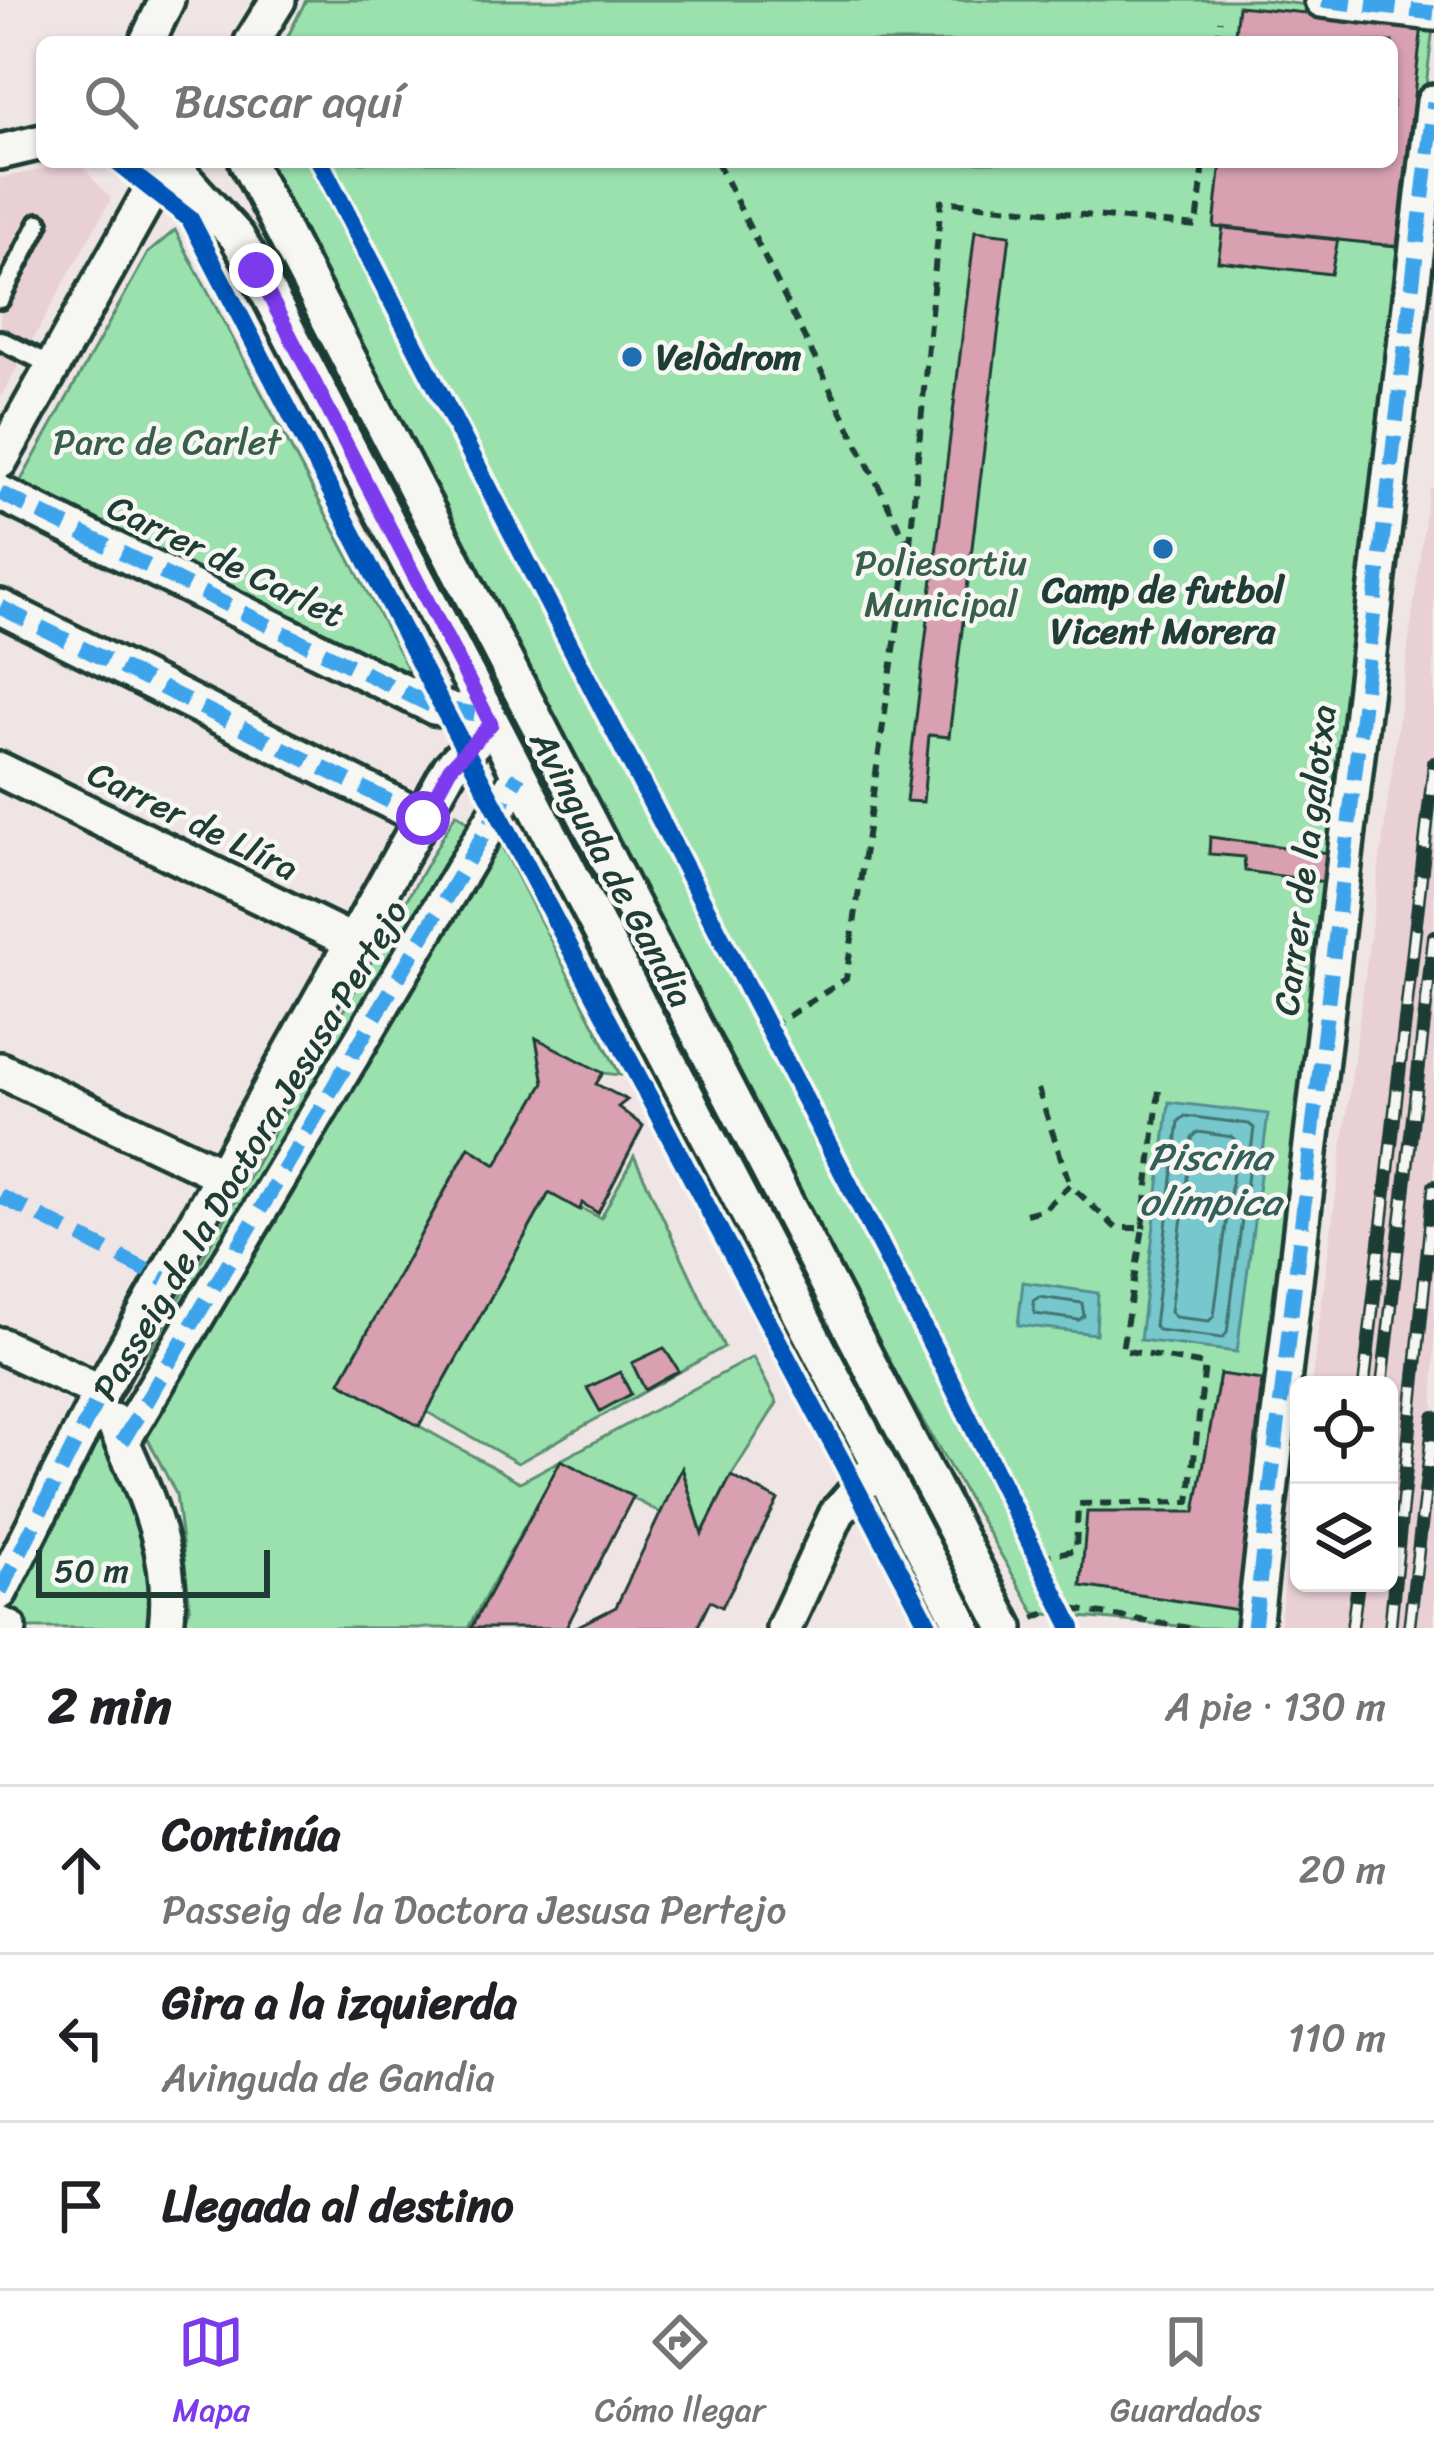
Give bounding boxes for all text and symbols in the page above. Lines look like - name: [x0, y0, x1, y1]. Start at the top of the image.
- search box: [36, 36, 1398, 168]
- text: Buscar aquí: [174, 62, 403, 142]
- icon: search: [78, 69, 144, 135]
- route end: [229, 243, 283, 297]
- place label: Velòdrom: [656, 325, 802, 389]
- marker: Velòdrom: [619, 344, 645, 370]
- park label: Parc de Carlet: [53, 410, 282, 474]
- street label: Carrer de Carlet: [96, 476, 356, 646]
- park label: Poliesortiu Municipal: [855, 531, 1027, 636]
- marker: Camp de futbol Vicent Morera: [1150, 536, 1176, 562]
- place label: Camp de futbol Vicent Morera: [1041, 558, 1286, 663]
- street label: Carrer de la galotxa: [1254, 701, 1356, 1019]
- street label: Avinguda de Gandia: [511, 717, 712, 1020]
- street label: Carrer de Llíra: [76, 742, 310, 900]
- route start: [396, 791, 450, 845]
- street label: Passeig de la Doctora Jesusa Pertejo: [74, 887, 426, 1413]
- water label: Piscina olímpica: [1139, 1122, 1284, 1236]
- map controls: [1290, 1376, 1398, 1592]
- button: locate: [1290, 1376, 1398, 1484]
- button: layers: [1290, 1484, 1398, 1592]
- text: 50 m: [54, 1542, 129, 1600]
- scale bar: [36, 1544, 270, 1597]
- text: 2 min: [48, 1661, 171, 1751]
- text: A pie · 130 m: [1165, 1672, 1386, 1741]
- text: Continúa: [162, 1795, 340, 1875]
- text: 20 m: [1299, 1835, 1386, 1904]
- icon: ahead: [48, 1837, 114, 1903]
- text: Passeig de la Doctora Jesusa Pertejo: [162, 1875, 786, 1944]
- text: Gira a la izquierda: [162, 1963, 517, 2043]
- text: 110 m: [1288, 2003, 1386, 2072]
- icon: left: [48, 2005, 114, 2071]
- text: Avinguda de Gandia: [162, 2043, 495, 2112]
- text: Llegada al destino: [162, 2166, 514, 2246]
- icon: arrive: [48, 2173, 114, 2239]
- tab: Mapa: [172, 2309, 250, 2439]
- tab: Cómo llegar: [595, 2309, 765, 2439]
- tab: Guardados: [1110, 2309, 1262, 2439]

